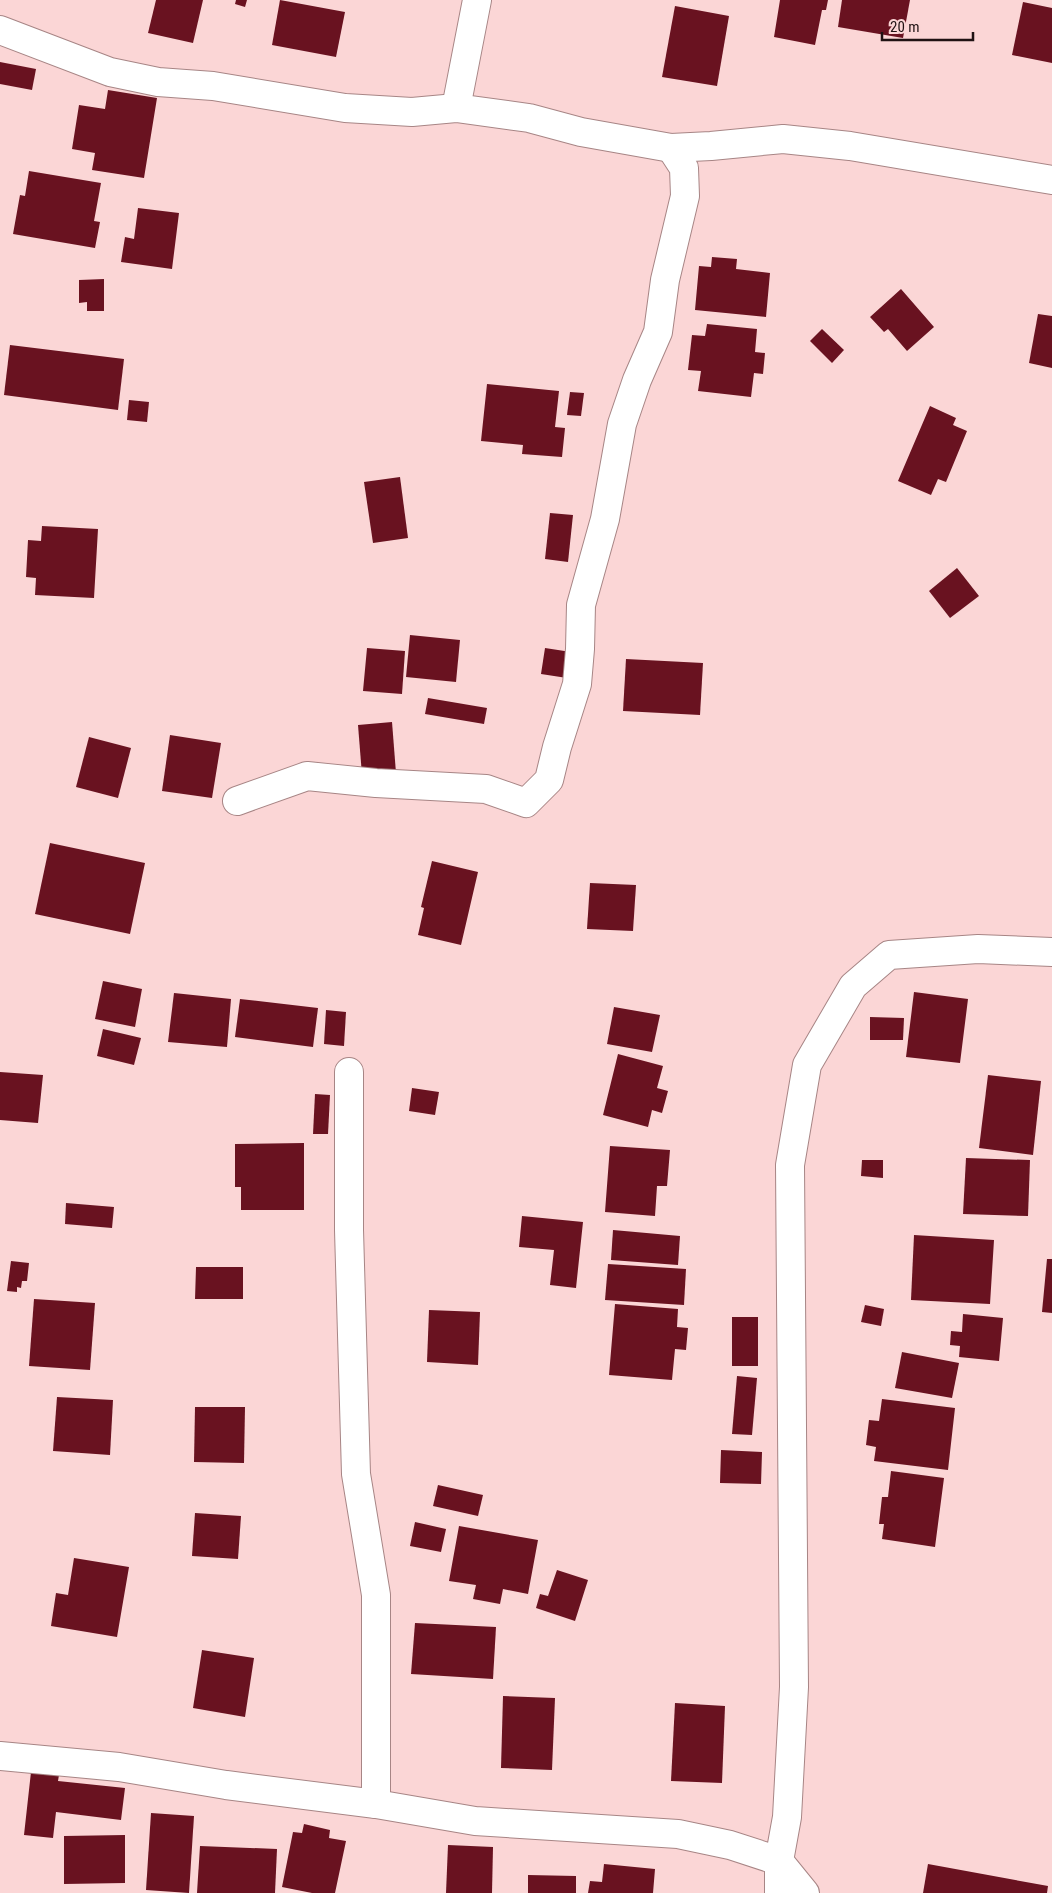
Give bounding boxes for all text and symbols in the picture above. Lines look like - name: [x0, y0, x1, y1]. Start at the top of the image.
- scale bar: [882, 10, 973, 42]
- text: 20 m: [890, 18, 920, 36]

